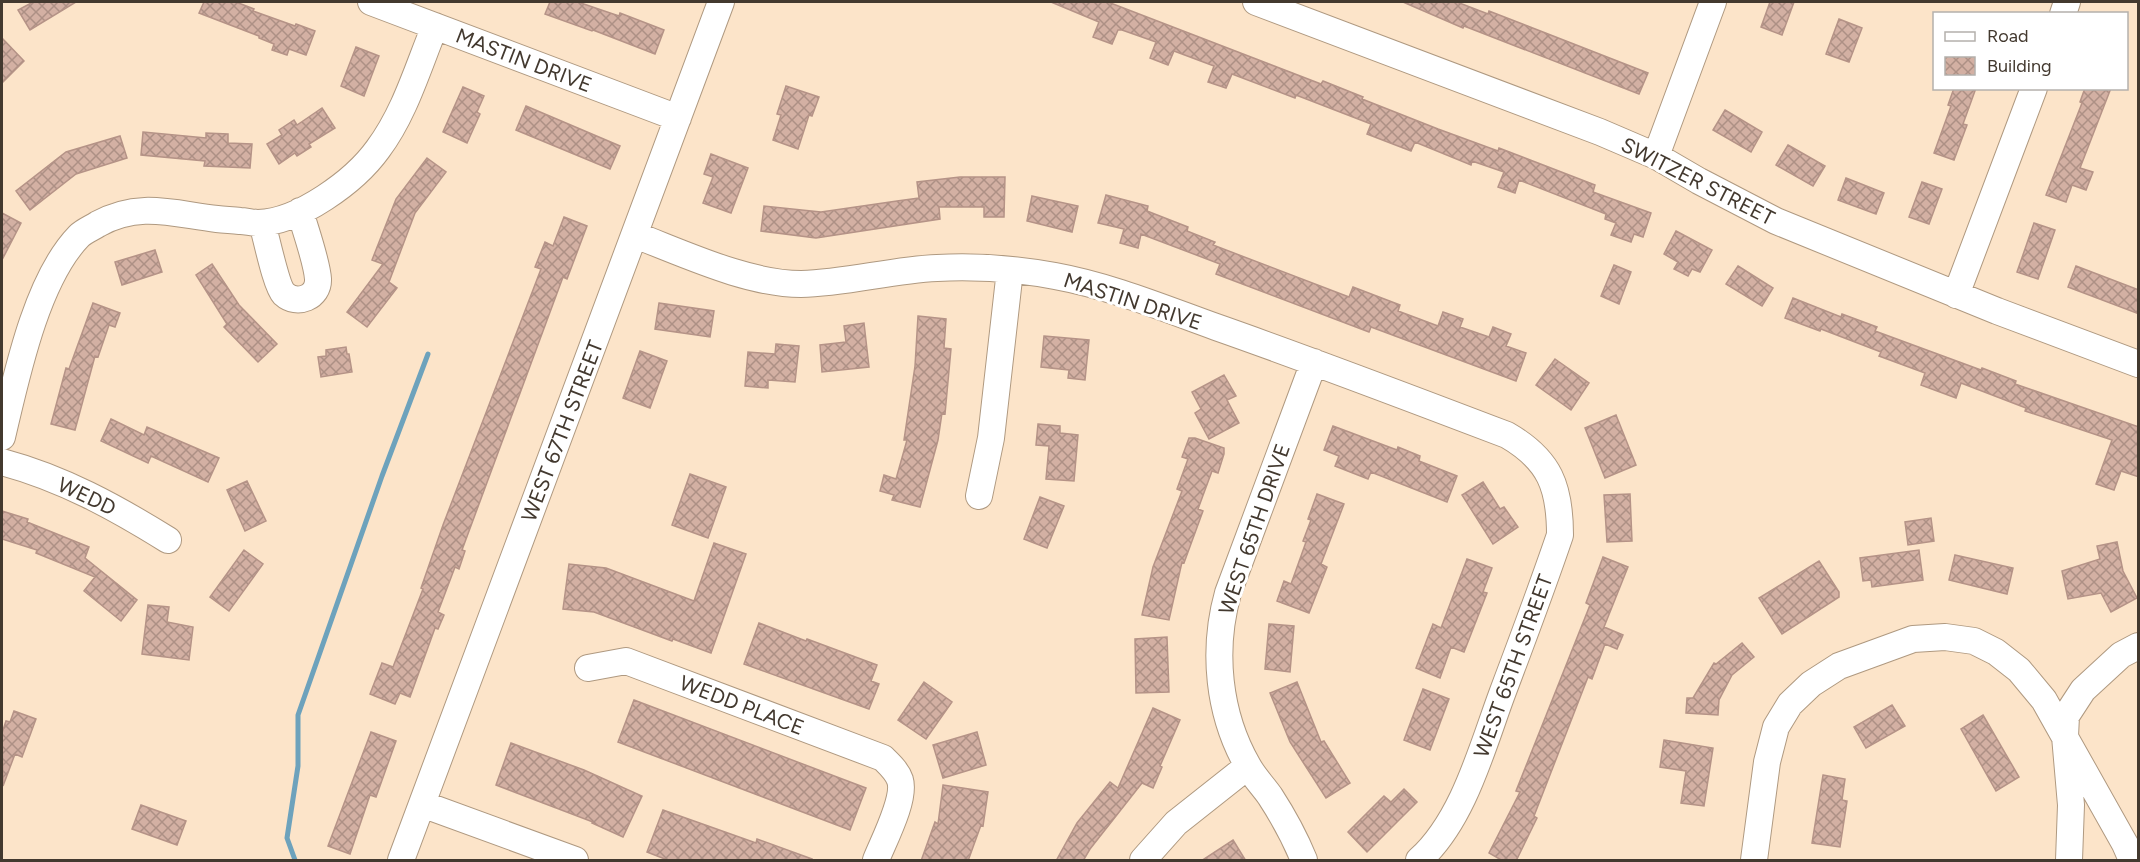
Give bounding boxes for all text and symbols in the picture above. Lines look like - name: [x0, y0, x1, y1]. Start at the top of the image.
- legend: [1933, 12, 2128, 90]
- street label: MASTIN DRIVE: [452, 23, 596, 97]
- text: Road: [1987, 25, 2028, 47]
- text: Building: [1987, 55, 2052, 77]
- street label: SWITZER STREET: [1617, 132, 1779, 231]
- street label: MASTIN DRIVE: [1061, 267, 1205, 335]
- street label: WEST 67TH STREET: [516, 336, 608, 525]
- street label: WEST 65TH DRIVE: [1213, 440, 1295, 618]
- street label: WEDD: [54, 472, 120, 520]
- street label: WEST 65TH STREET: [1468, 571, 1558, 761]
- street label: WEDD PLACE: [676, 670, 808, 740]

